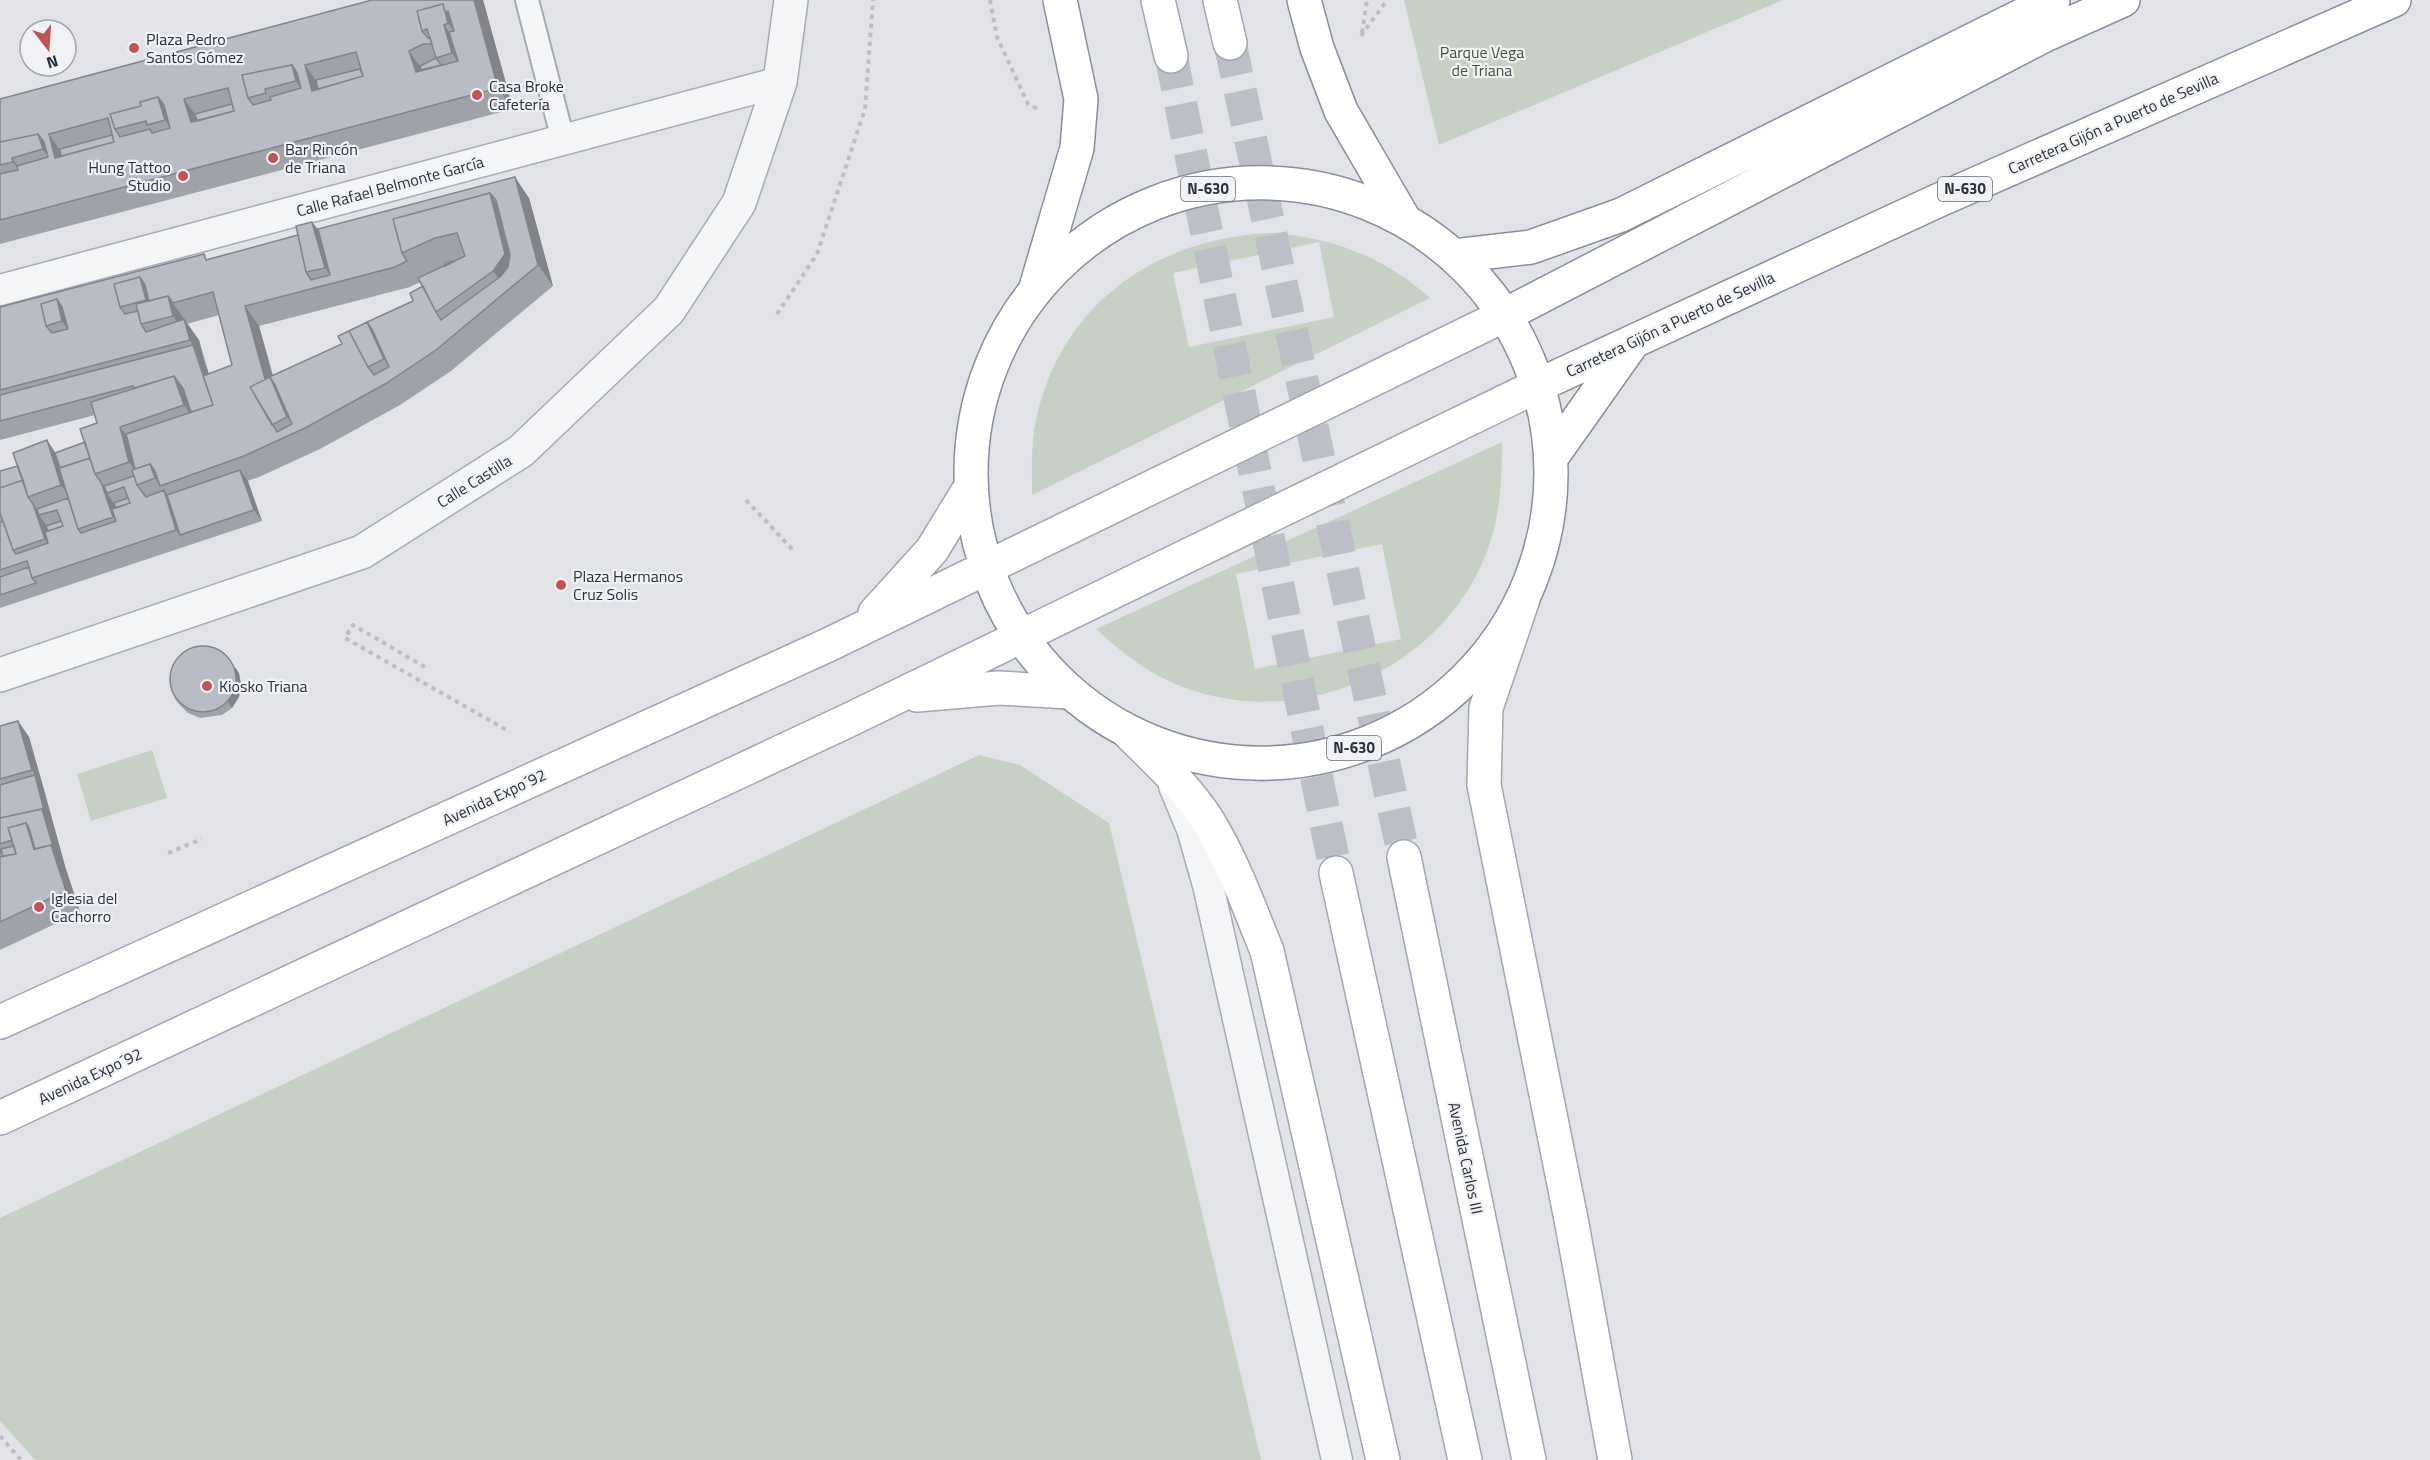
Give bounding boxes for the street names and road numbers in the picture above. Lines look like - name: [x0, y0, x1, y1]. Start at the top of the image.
- street label: Carretera Gijón a Puerto de Sevilla: [2004, 66, 2222, 180]
- street label: Calle Rafael Belmonte García: [294, 149, 486, 223]
- road number: N-630: [1181, 177, 1235, 201]
- road number: N-630: [1938, 177, 1992, 201]
- street label: Carretera Gijón a Puerto de Sevilla: [1562, 265, 1778, 383]
- street label: Calle Castilla: [432, 448, 516, 514]
- road number: N-630: [1327, 736, 1381, 760]
- street label: Avenida Expo´92: [438, 762, 550, 832]
- street label: Avenida Expo´92: [34, 1041, 146, 1111]
- street label: Avenida Carlos III: [1442, 1100, 1490, 1216]

